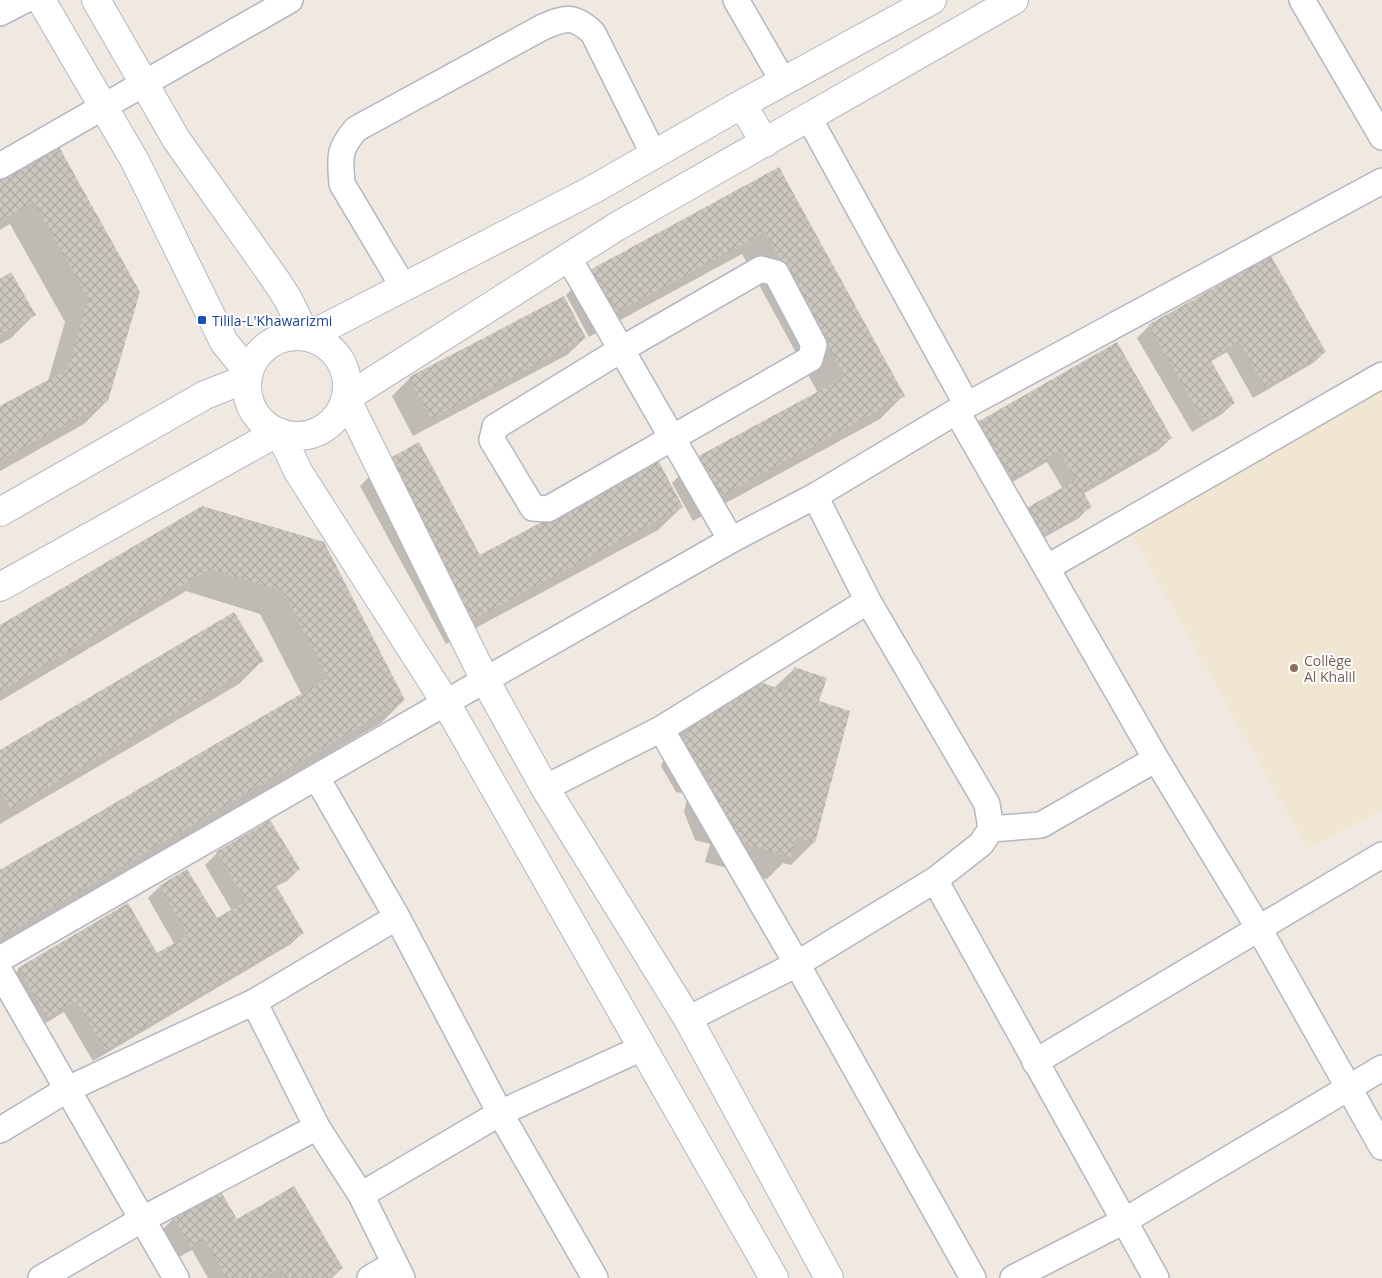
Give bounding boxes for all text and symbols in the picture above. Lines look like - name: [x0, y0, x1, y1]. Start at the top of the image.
- place label: Tilila-L'Khawarizmi: [212, 311, 332, 330]
- marker: Tilila-L'Khawarizmi: [196, 314, 208, 326]
- place label: Collège Al Khalil: [1304, 651, 1356, 686]
- marker: Collège Al Khalil: [1288, 662, 1300, 674]

